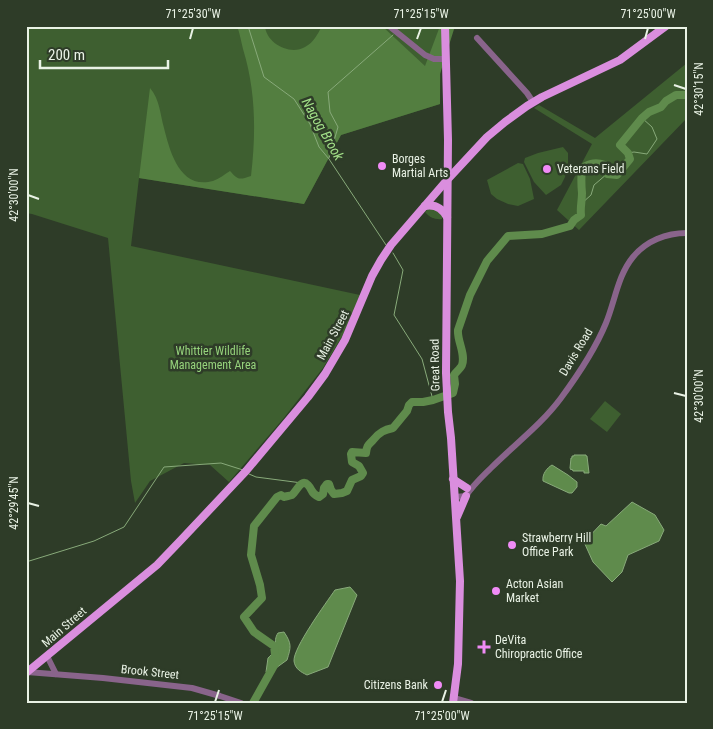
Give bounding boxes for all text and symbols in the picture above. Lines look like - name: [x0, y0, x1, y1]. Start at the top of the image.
- text: 71°25'30"W: [165, 7, 221, 21]
- text: 71°25'15"W: [393, 7, 449, 21]
- text: 71°25'00"W: [620, 7, 676, 21]
- scale bar: [40, 38, 168, 70]
- text: 200 m: [48, 46, 85, 64]
- text: 42°30'15"N: [692, 62, 706, 116]
- water label: Nagog Brook: [299, 95, 348, 164]
- place label: Borges Martial Arts: [392, 152, 448, 180]
- marker: Borges Martial Arts: [376, 160, 388, 172]
- place label: Veterans Field: [557, 162, 624, 176]
- marker: Veterans Field: [541, 163, 553, 175]
- text: 42°30'00"N: [7, 168, 21, 222]
- street label: Main Street: [314, 307, 352, 362]
- street label: Davis Road: [556, 326, 596, 378]
- street label: Great Road: [428, 339, 442, 391]
- park label: Whittier Wildlife Management Area: [170, 344, 257, 372]
- text: 42°30'00"N: [692, 369, 706, 423]
- text: 42°29'45"N: [7, 476, 21, 530]
- place label: Strawberry Hill Office Park: [522, 531, 591, 559]
- marker: Strawberry Hill Office Park: [506, 539, 518, 551]
- place label: Acton Asian Market: [506, 577, 563, 605]
- marker: Acton Asian Market: [490, 585, 502, 597]
- street label: Main Street: [39, 604, 89, 650]
- place label: DeVita Chiropractic Office: [495, 633, 583, 661]
- marker: DeVita Chiropractic Office: [477, 640, 491, 654]
- street label: Brook Street: [120, 662, 180, 682]
- place label: Citizens Bank: [364, 678, 429, 692]
- marker: Citizens Bank: [432, 679, 444, 691]
- text: 71°25'15"W: [187, 709, 243, 723]
- text: 71°25'00"W: [414, 709, 470, 723]

